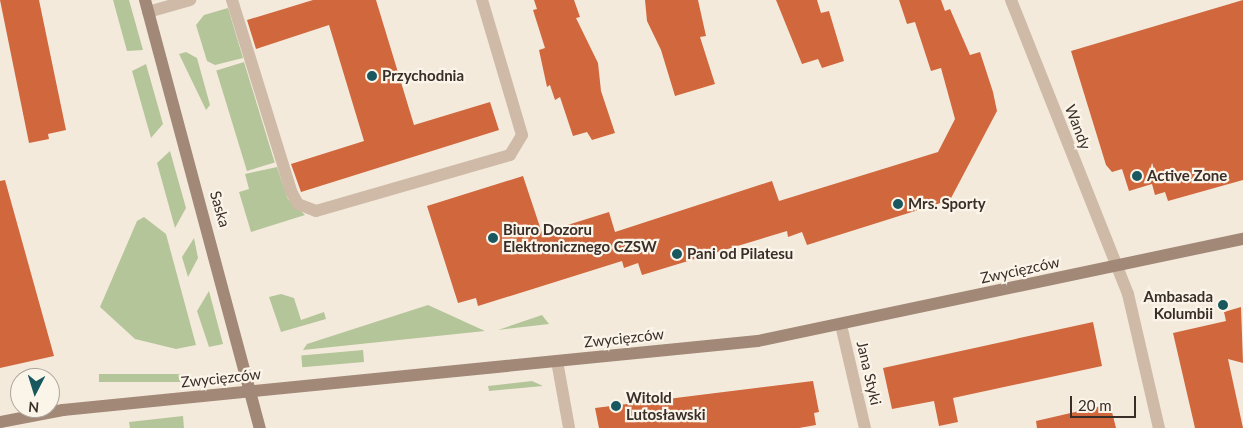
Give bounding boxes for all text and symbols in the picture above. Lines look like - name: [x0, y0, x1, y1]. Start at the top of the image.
- place label: Przychodnia: [382, 67, 464, 85]
- marker: Przychodnia: [366, 70, 378, 82]
- street label: Wandy: [1061, 102, 1095, 152]
- place label: Active Zone: [1147, 167, 1227, 185]
- marker: Active Zone: [1131, 170, 1143, 182]
- street label: Saska: [206, 189, 234, 229]
- place label: Mrs. Sporty: [908, 195, 986, 213]
- marker: Mrs. Sporty: [892, 198, 904, 210]
- place label: Biuro Dozoru Elektronicznego CZSW: [503, 220, 657, 255]
- marker: Biuro Dozoru Elektronicznego CZSW: [487, 232, 499, 244]
- place label: Pani od Pilatesu: [687, 245, 793, 263]
- marker: Pani od Pilatesu: [671, 248, 683, 260]
- street label: Zwycięzców: [979, 253, 1061, 287]
- place label: Ambasada Kolumbii: [1144, 287, 1213, 322]
- marker: Ambasada Kolumbii: [1217, 299, 1229, 311]
- street label: Zwycięzców: [583, 325, 665, 351]
- street label: Jana Styki: [853, 339, 885, 407]
- street label: Zwycięzców: [180, 365, 262, 391]
- north arrow: [10, 368, 60, 418]
- scale bar: [1073, 386, 1139, 418]
- place label: Witold Lutosławski: [626, 388, 706, 423]
- text: 20 m: [1078, 396, 1112, 414]
- text: N: [28, 399, 40, 416]
- marker: Witold Lutosławski: [610, 400, 622, 412]

